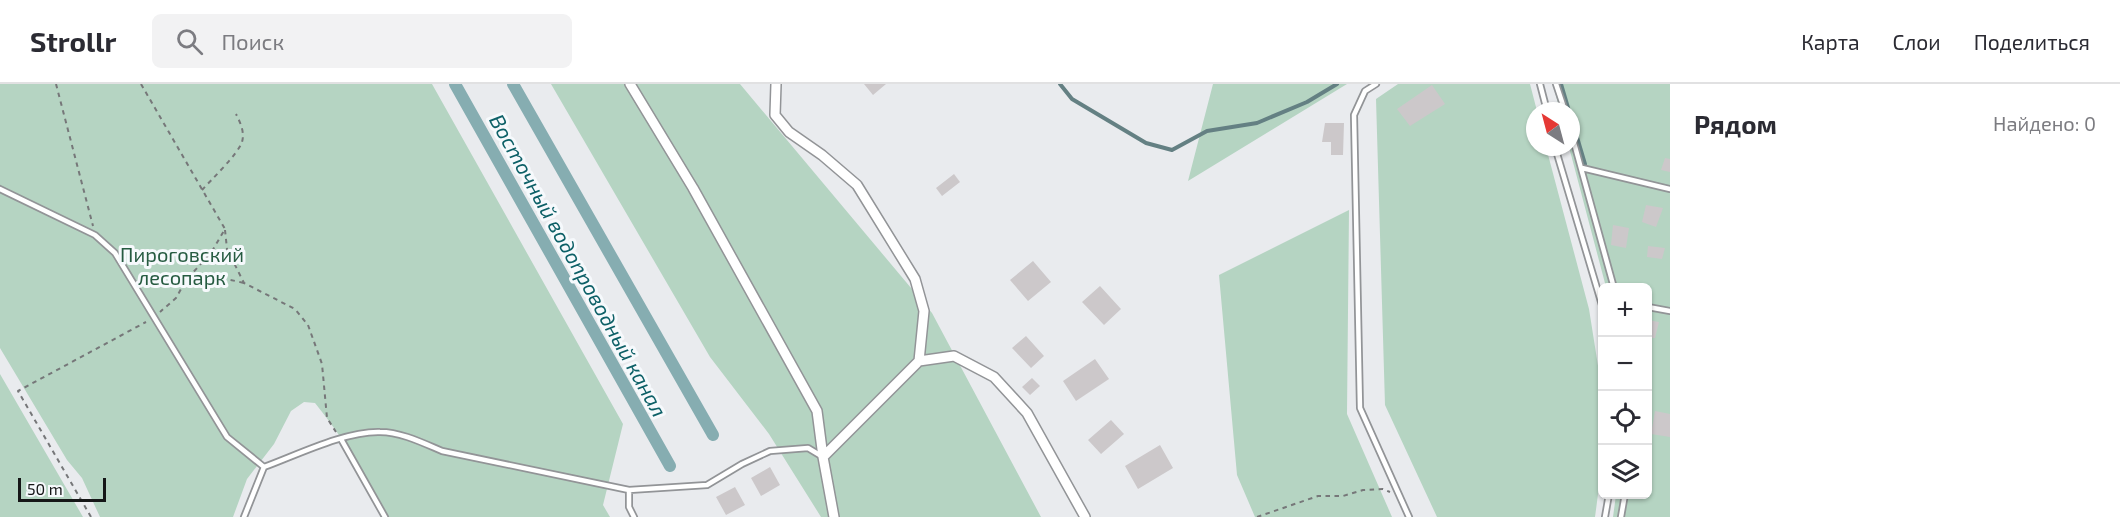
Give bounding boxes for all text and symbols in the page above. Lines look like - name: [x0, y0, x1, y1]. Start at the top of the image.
- search box: [152, 14, 572, 68]
- text: Strollr: [30, 24, 116, 58]
- icon: search: [173, 25, 206, 58]
- text: Поиск: [221, 28, 284, 54]
- text: Карта: [1801, 29, 1860, 54]
- text: Слои: [1893, 29, 1941, 54]
- text: Поделиться: [1974, 29, 2090, 54]
- north arrow: [1526, 102, 1580, 156]
- text: Рядом: [1694, 108, 1777, 139]
- water label: Восточный водопроводный канал: [485, 109, 673, 421]
- text: Найдено: 0: [1993, 111, 2096, 135]
- park label: Пироговский лесопарк: [120, 242, 244, 289]
- map controls: [1598, 283, 1652, 499]
- button: +: [1598, 283, 1652, 337]
- button: −: [1598, 337, 1652, 391]
- button: locate: [1598, 391, 1652, 445]
- button: layers: [1598, 445, 1652, 499]
- scale bar: [18, 475, 106, 502]
- text: 50 m: [27, 479, 63, 498]

